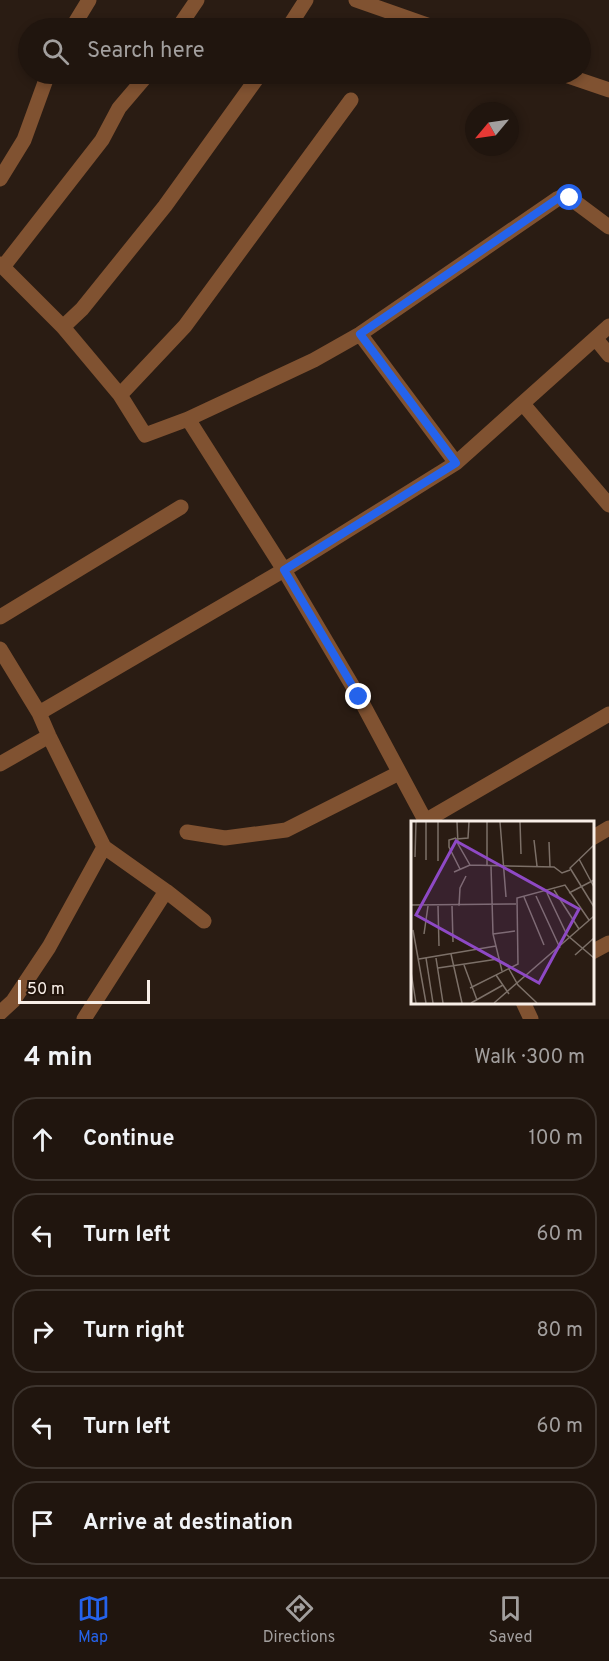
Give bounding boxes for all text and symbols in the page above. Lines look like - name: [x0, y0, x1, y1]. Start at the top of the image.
- search box: [18, 18, 591, 84]
- icon: search: [39, 35, 72, 68]
- text: Search here: [87, 38, 205, 65]
- north arrow: [465, 102, 519, 156]
- route start: [556, 184, 582, 210]
- route end: [345, 683, 371, 709]
- inset map: [411, 821, 594, 1004]
- scale bar: [18, 977, 150, 1004]
- text: 50 m: [27, 980, 65, 1000]
- text: 4 min: [24, 1042, 93, 1075]
- text: Walk · 300 m: [474, 1045, 585, 1071]
- icon: ahead: [26, 1123, 59, 1156]
- text: Continue: [83, 1126, 174, 1153]
- text: 100 m: [528, 1126, 583, 1152]
- icon: left: [26, 1219, 59, 1252]
- text: Turn left: [83, 1222, 171, 1249]
- text: 60 m: [537, 1222, 583, 1248]
- icon: right: [26, 1315, 59, 1348]
- text: Turn right: [83, 1318, 185, 1345]
- text: 80 m: [537, 1318, 583, 1344]
- icon: left: [26, 1411, 59, 1444]
- text: Turn left: [83, 1414, 171, 1441]
- text: 60 m: [537, 1414, 583, 1440]
- icon: arrive: [26, 1507, 59, 1540]
- text: Arrive at destination: [83, 1510, 293, 1537]
- tab: Map: [77, 1592, 110, 1648]
- tab: Directions: [263, 1592, 335, 1648]
- tab: Saved: [488, 1592, 532, 1648]

